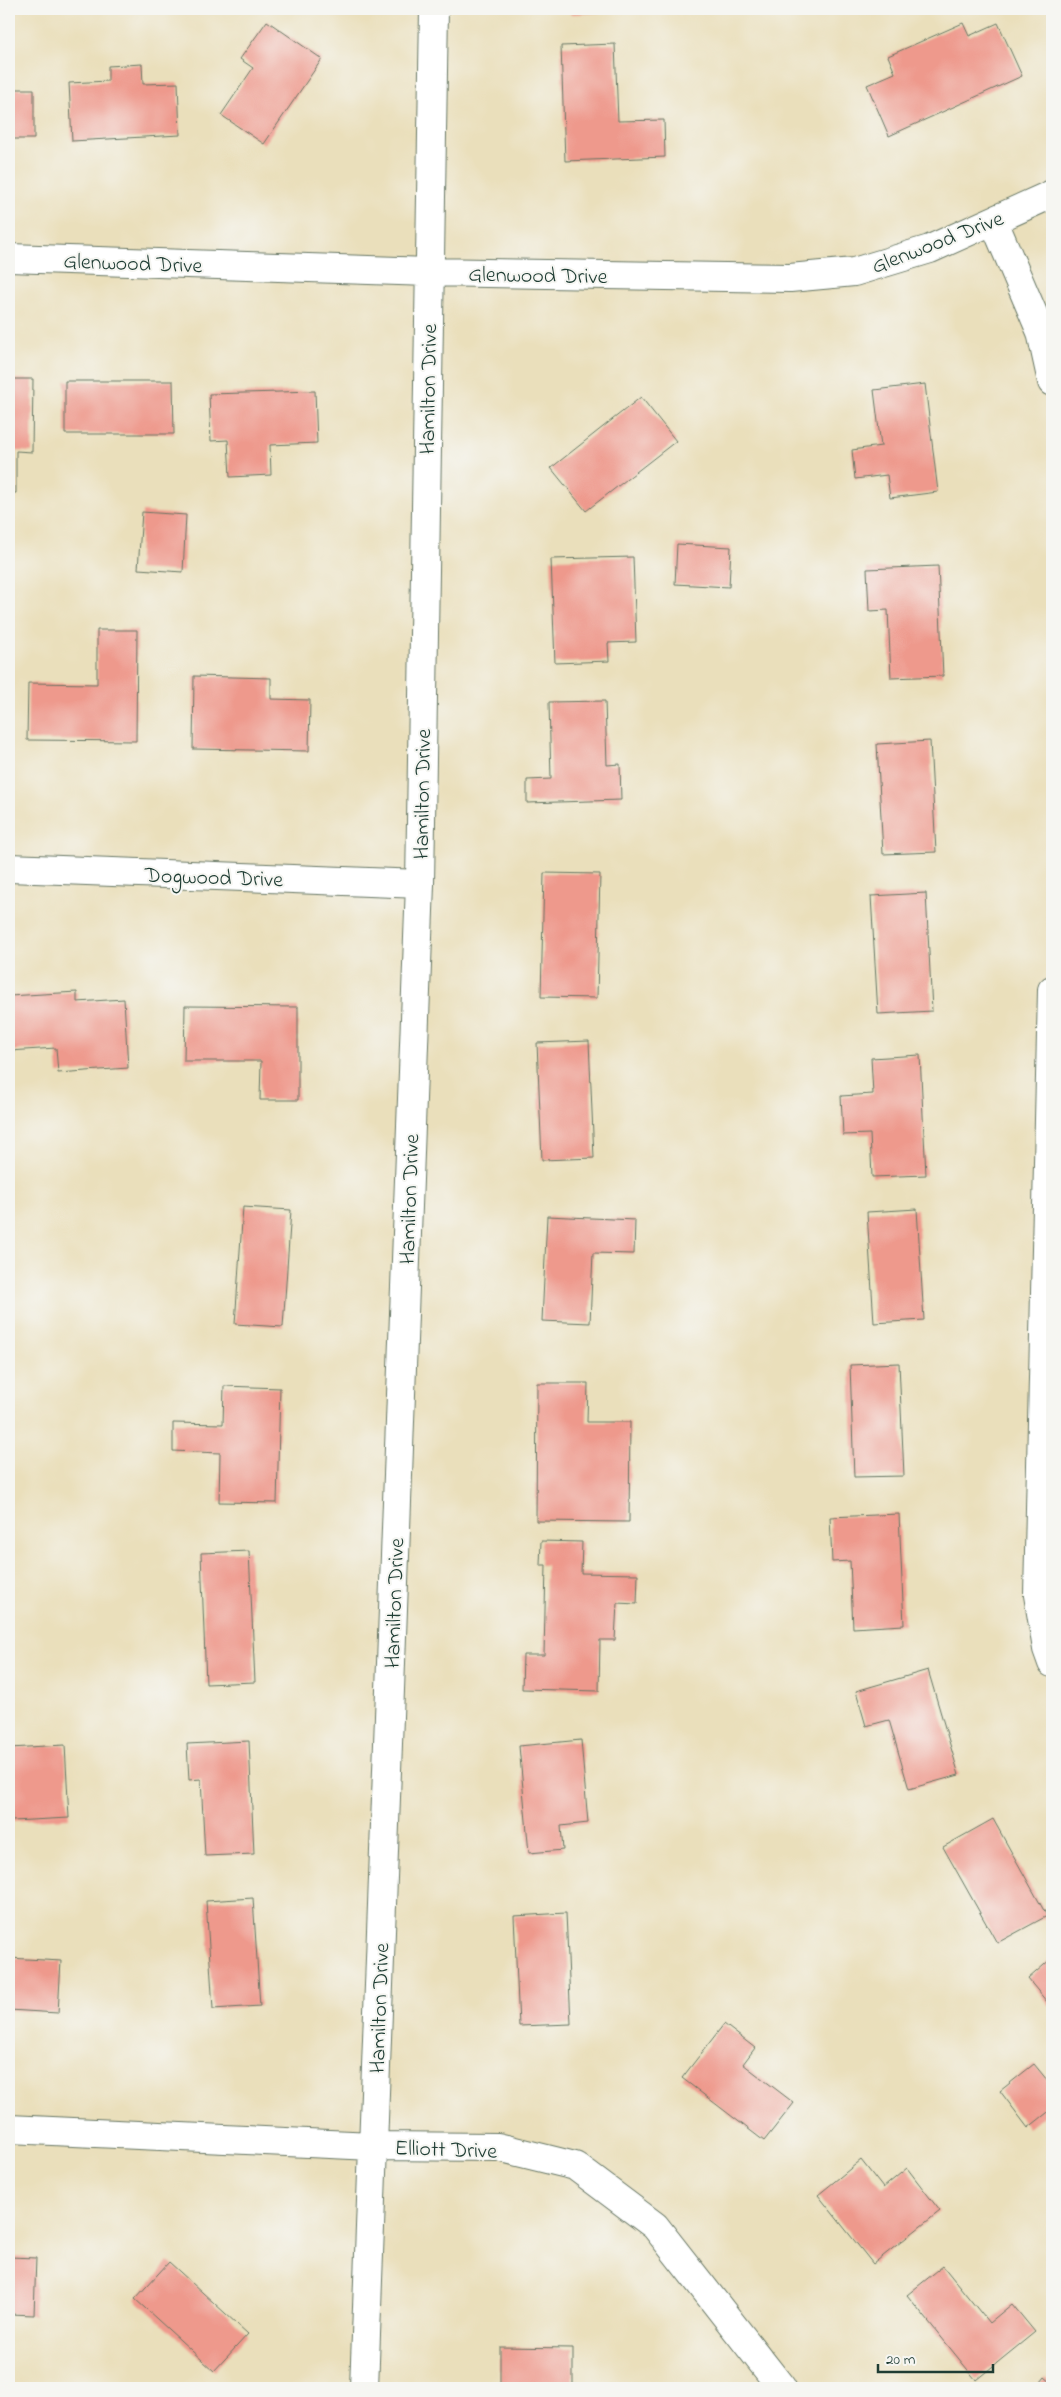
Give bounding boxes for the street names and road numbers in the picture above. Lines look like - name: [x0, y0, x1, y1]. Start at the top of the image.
- street label: Glenwood Drive: [867, 204, 1009, 284]
- street label: Glenwood Drive: [63, 247, 203, 283]
- street label: Glenwood Drive: [468, 260, 608, 294]
- street label: Hamilton Drive: [413, 323, 447, 455]
- street label: Hamilton Drive: [407, 728, 441, 860]
- street label: Dogwood Drive: [143, 861, 284, 898]
- street label: Hamilton Drive: [393, 1133, 429, 1265]
- street label: Hamilton Drive: [378, 1537, 414, 1669]
- street label: Hamilton Drive: [363, 1942, 399, 2074]
- street label: Elliott Drive: [394, 2133, 498, 2169]

